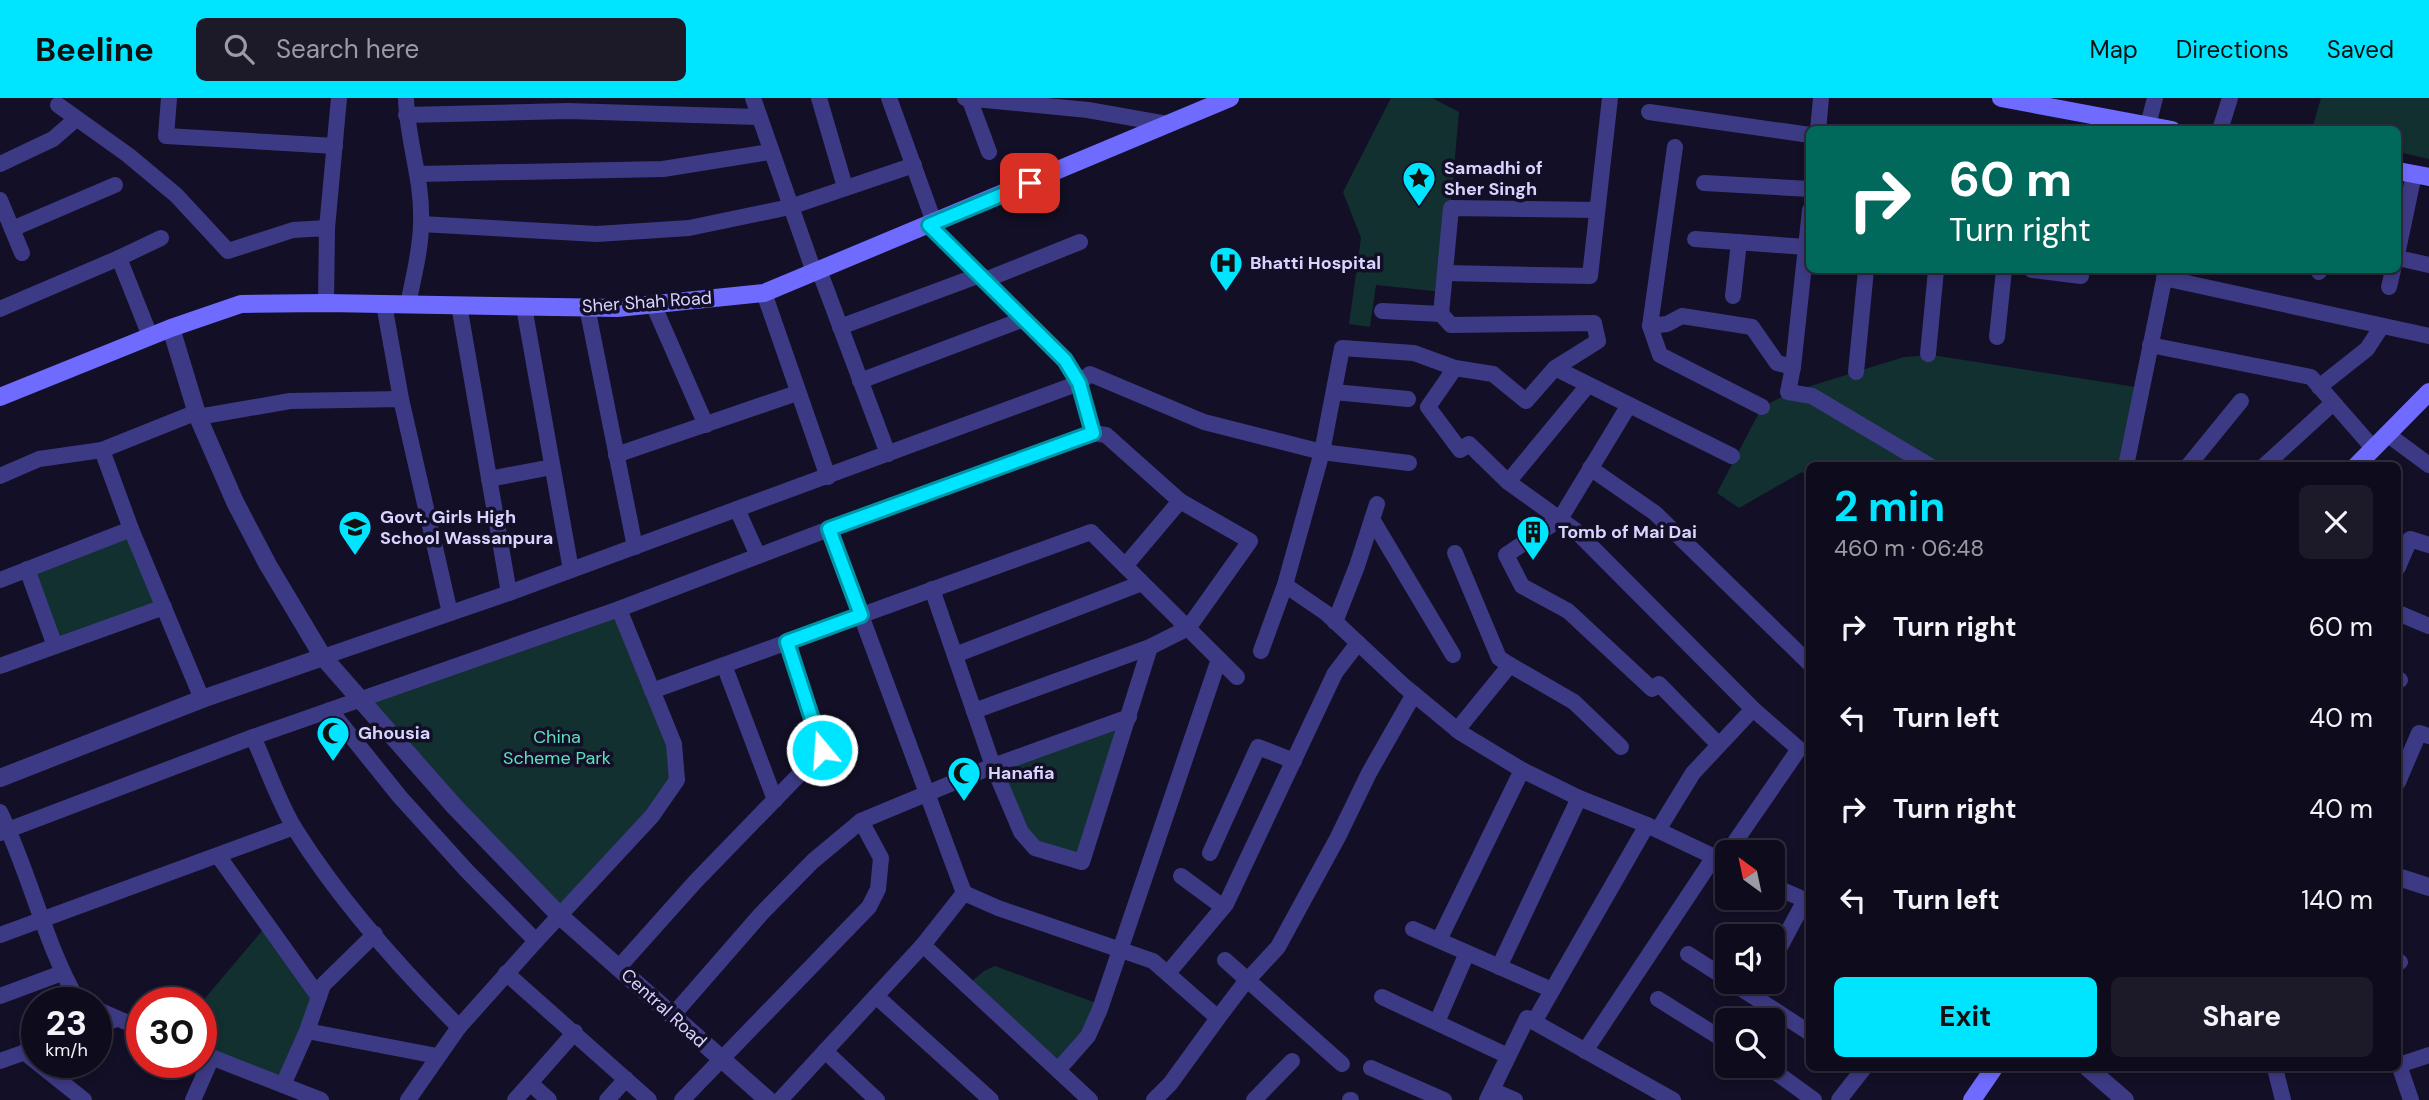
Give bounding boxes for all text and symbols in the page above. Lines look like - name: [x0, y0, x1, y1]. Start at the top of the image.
- search box: [196, 18, 686, 81]
- text: Beeline: [35, 28, 154, 71]
- icon: search: [220, 30, 258, 68]
- text: Search here: [276, 32, 419, 66]
- text: Map: [2090, 34, 2138, 65]
- text: Directions: [2176, 34, 2289, 65]
- text: Saved: [2327, 34, 2394, 65]
- text: 60 m: [1949, 147, 2072, 211]
- pin: [1000, 153, 1060, 213]
- icon: right: [1834, 154, 1925, 245]
- place label: Samadhi of Sher Singh: [1444, 156, 1543, 201]
- place icon: Samadhi of Sher Singh: [1400, 159, 1438, 208]
- icon: arrive: [1011, 164, 1049, 202]
- text: Turn right: [1949, 209, 2091, 251]
- hospital icon: Bhatti Hospital: [1207, 244, 1245, 293]
- place label: Bhatti Hospital: [1250, 251, 1381, 275]
- street label: Sher Shah Road: [581, 285, 713, 319]
- text: 2 min: [1834, 479, 1945, 534]
- button: close: [2299, 485, 2373, 559]
- place label: Govt. Girls High School Wassanpura: [380, 505, 553, 550]
- school or university icon: Govt. Girls High School Wassanpura: [336, 508, 374, 557]
- building icon: Tomb of Mai Dai: [1514, 513, 1552, 562]
- place label: Tomb of Mai Dai: [1558, 520, 1697, 544]
- text: 460 m · 06:48: [1834, 533, 1984, 563]
- icon: right: [1834, 608, 1872, 646]
- text: Turn right: [1893, 610, 2017, 644]
- text: 60 m: [2309, 610, 2373, 644]
- icon: left: [1834, 699, 1872, 737]
- text: Turn left: [1893, 701, 2000, 735]
- text: 40 m: [2309, 701, 2373, 735]
- position arrow: [785, 713, 859, 787]
- mosque icon: Ghousia: [314, 714, 352, 763]
- place label: Ghousia: [358, 721, 430, 745]
- park label: China Scheme Park: [503, 725, 611, 770]
- mosque icon: Hanafia: [945, 754, 983, 803]
- place label: Hanafia: [988, 761, 1055, 785]
- icon: right: [1834, 790, 1872, 828]
- text: Turn right: [1893, 792, 2017, 826]
- text: 40 m: [2309, 792, 2373, 826]
- north arrow: [1715, 840, 1785, 910]
- map controls: [1715, 840, 1785, 1078]
- icon: left: [1834, 881, 1872, 919]
- text: Turn left: [1893, 883, 2000, 917]
- text: 140 m: [2301, 883, 2373, 917]
- button: sound: [1715, 924, 1785, 994]
- street label: Central Road: [616, 963, 712, 1053]
- button: Exit: [1834, 977, 2097, 1057]
- button: Share: [2111, 977, 2373, 1057]
- speed limit sign: 30: [126, 987, 217, 1078]
- text: 23: [46, 1000, 87, 1046]
- button: search: [1715, 1008, 1785, 1078]
- text: km/h: [45, 1038, 88, 1062]

